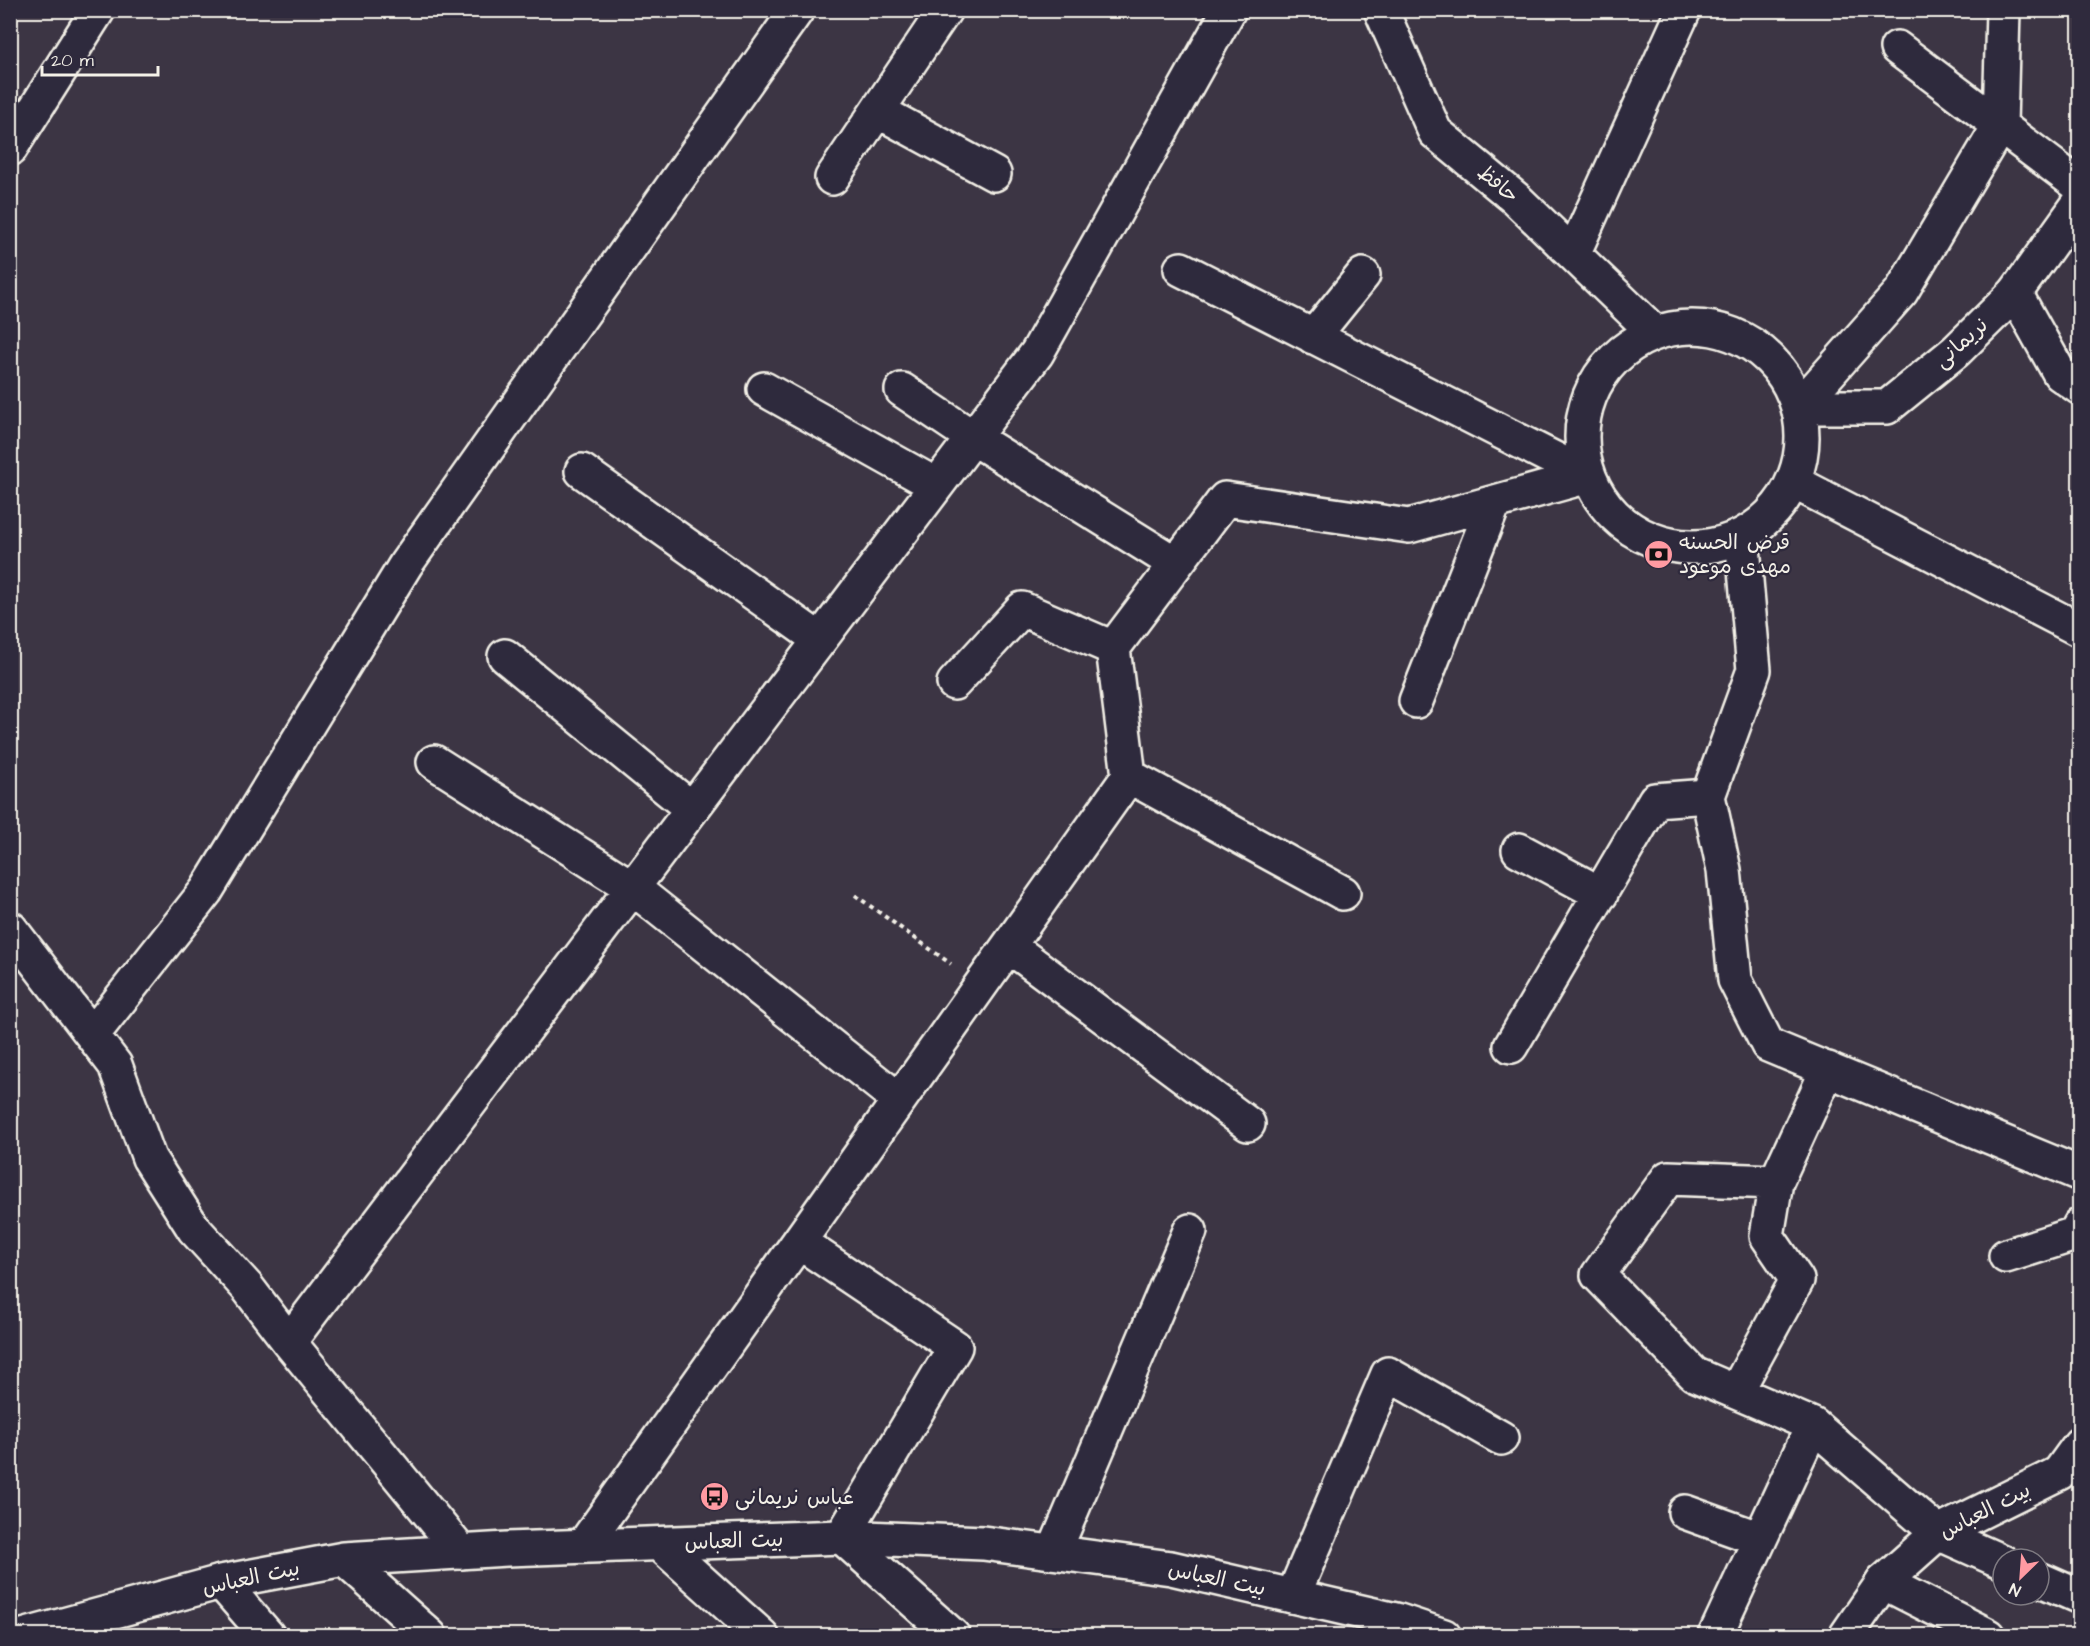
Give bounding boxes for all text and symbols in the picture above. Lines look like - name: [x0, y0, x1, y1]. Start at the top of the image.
- scale bar: [42, 39, 158, 77]
- text: 20 m: [51, 48, 94, 73]
- street label: حافظ: [1471, 158, 1525, 210]
- street label: نریمانی: [1928, 311, 1994, 375]
- place label: قرض الحسنه مهدی موعود: [1679, 528, 1791, 581]
- bank icon: قرض الحسنه مهدی موعود: [1642, 538, 1674, 570]
- street label: بیت العباس: [1934, 1476, 2036, 1546]
- bus stop icon: عباس نریمانی: [698, 1481, 730, 1513]
- place label: عباس نریمانی: [735, 1483, 854, 1512]
- street label: بیت العباس: [684, 1525, 784, 1557]
- north arrow: [1991, 1547, 2051, 1607]
- street label: بیت العباس: [200, 1554, 302, 1602]
- street label: بیت العباس: [1166, 1555, 1268, 1603]
- text: N: [2006, 1578, 2024, 1602]

